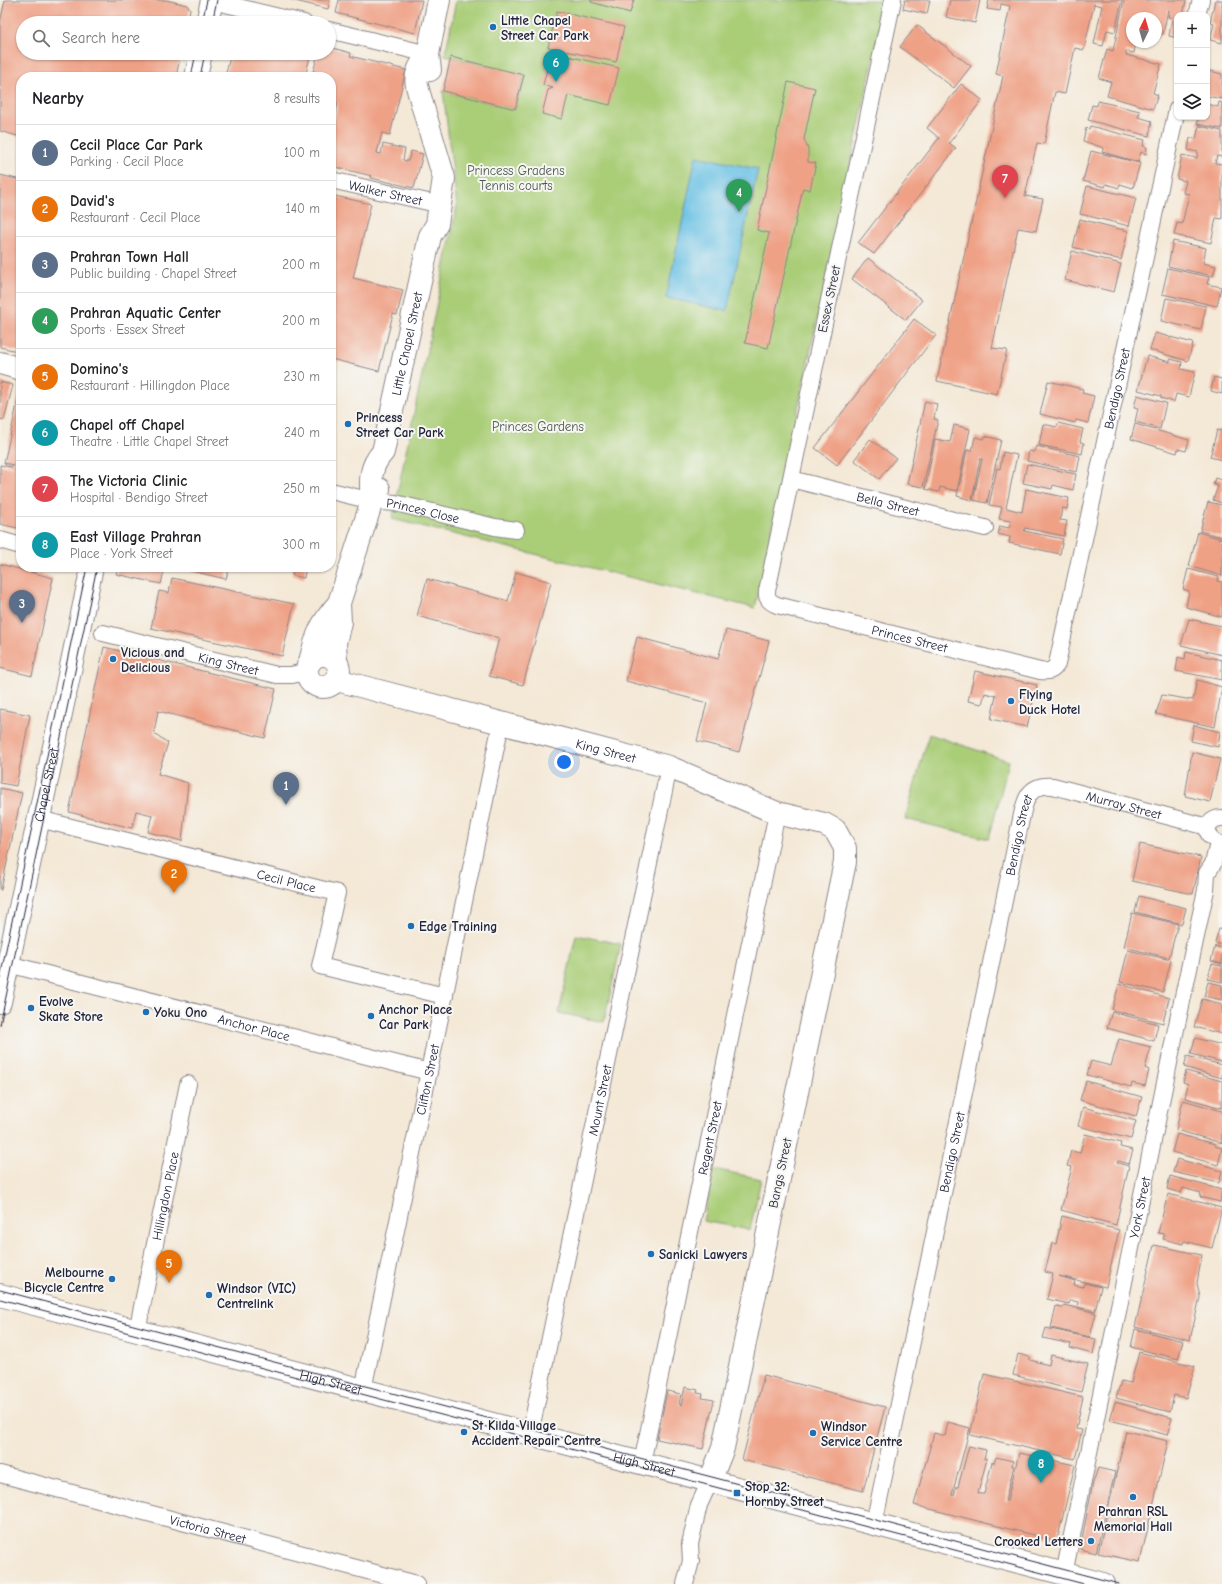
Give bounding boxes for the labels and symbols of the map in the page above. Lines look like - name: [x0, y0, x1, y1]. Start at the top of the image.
- north arrow: [1126, 12, 1162, 48]
- place label: Little Chapel Street Car Park: [501, 13, 589, 43]
- marker: Little Chapel Street Car Park: [488, 22, 498, 32]
- pin: 6: [543, 49, 569, 82]
- park label: Princess Gradens Tennis courts: [467, 163, 565, 193]
- pin: 7: [992, 165, 1018, 198]
- street label: Walker Street: [348, 177, 425, 208]
- pin: 4: [726, 179, 752, 212]
- street label: Essex Street: [815, 263, 844, 334]
- street label: Little Chapel Street: [388, 289, 425, 397]
- street label: Bendigo Street: [1101, 345, 1133, 430]
- place label: Princess Street Car Park: [356, 410, 444, 440]
- marker: Princess Street Car Park: [343, 419, 353, 429]
- park label: Princes Gardens: [492, 419, 584, 434]
- street label: Bella Street: [855, 488, 922, 519]
- street label: Princes Close: [386, 495, 461, 526]
- pin: 3: [9, 590, 35, 623]
- street label: Princes Street: [870, 622, 951, 655]
- place label: Vicious and Delicious: [121, 645, 184, 675]
- street label: King Street: [197, 649, 261, 678]
- marker: Vicious and Delicious: [108, 654, 118, 664]
- place label: Flying Duck Hotel: [1019, 687, 1080, 717]
- marker: Flying Duck Hotel: [1006, 696, 1016, 706]
- street label: King Street: [574, 735, 639, 766]
- street label: Chapel Street: [31, 745, 61, 823]
- your location: [554, 752, 574, 772]
- pin: 1: [273, 772, 299, 805]
- street label: Murray Street: [1085, 788, 1164, 822]
- street label: Bendigo Street: [1002, 790, 1036, 877]
- pin: 2: [161, 860, 187, 893]
- street label: Cecil Place: [255, 866, 318, 895]
- place label: Edge Training: [419, 919, 497, 934]
- marker: Edge Training: [406, 921, 416, 931]
- place label: Evolve Skate Store: [39, 994, 103, 1024]
- place label: Anchor Place Car Park: [379, 1002, 453, 1032]
- marker: Evolve Skate Store: [26, 1003, 36, 1013]
- place label: Yoku Ono: [154, 1005, 208, 1020]
- marker: Yoku Ono: [141, 1007, 151, 1017]
- street label: Anchor Place: [216, 1011, 292, 1044]
- marker: Anchor Place Car Park: [366, 1011, 376, 1021]
- street label: Clifton Street: [413, 1042, 442, 1116]
- street label: Mount Street: [585, 1062, 615, 1137]
- street label: Regent Street: [695, 1098, 725, 1176]
- street label: Bendigo Street: [936, 1109, 968, 1194]
- street label: Bangs Street: [765, 1135, 795, 1209]
- street label: Hillingdon Place: [148, 1150, 181, 1241]
- street label: York Street: [1126, 1174, 1153, 1240]
- place label: Sanicki Lawyers: [659, 1247, 748, 1262]
- marker: Sanicki Lawyers: [646, 1249, 656, 1259]
- pin: 5: [156, 1250, 182, 1283]
- place label: Melbourne Bicycle Centre: [24, 1265, 105, 1295]
- marker: Melbourne Bicycle Centre: [107, 1274, 117, 1284]
- place label: Windsor (VIC) Centrelink: [217, 1281, 296, 1311]
- marker: Windsor (VIC) Centrelink: [204, 1290, 214, 1300]
- street label: High Street: [298, 1366, 365, 1397]
- place label: St Kilda Village Accident Repair Centre: [472, 1418, 601, 1448]
- place label: Windsor Service Centre: [821, 1419, 903, 1449]
- marker: St Kilda Village Accident Repair Centre: [459, 1427, 469, 1437]
- marker: Windsor Service Centre: [808, 1428, 818, 1438]
- street label: High Street: [612, 1449, 678, 1479]
- pin: 8: [1028, 1450, 1054, 1483]
- place label: Stop 32: Hornby Street: [745, 1479, 825, 1509]
- marker: Stop 32: Hornby Street: [732, 1488, 742, 1498]
- marker: Prahran RSL Memorial Hall: [1128, 1492, 1138, 1502]
- place label: Prahran RSL Memorial Hall: [1094, 1504, 1172, 1534]
- street label: Victoria Street: [168, 1512, 249, 1546]
- place label: Crooked Letters: [994, 1534, 1083, 1549]
- marker: Crooked Letters: [1086, 1536, 1096, 1546]

